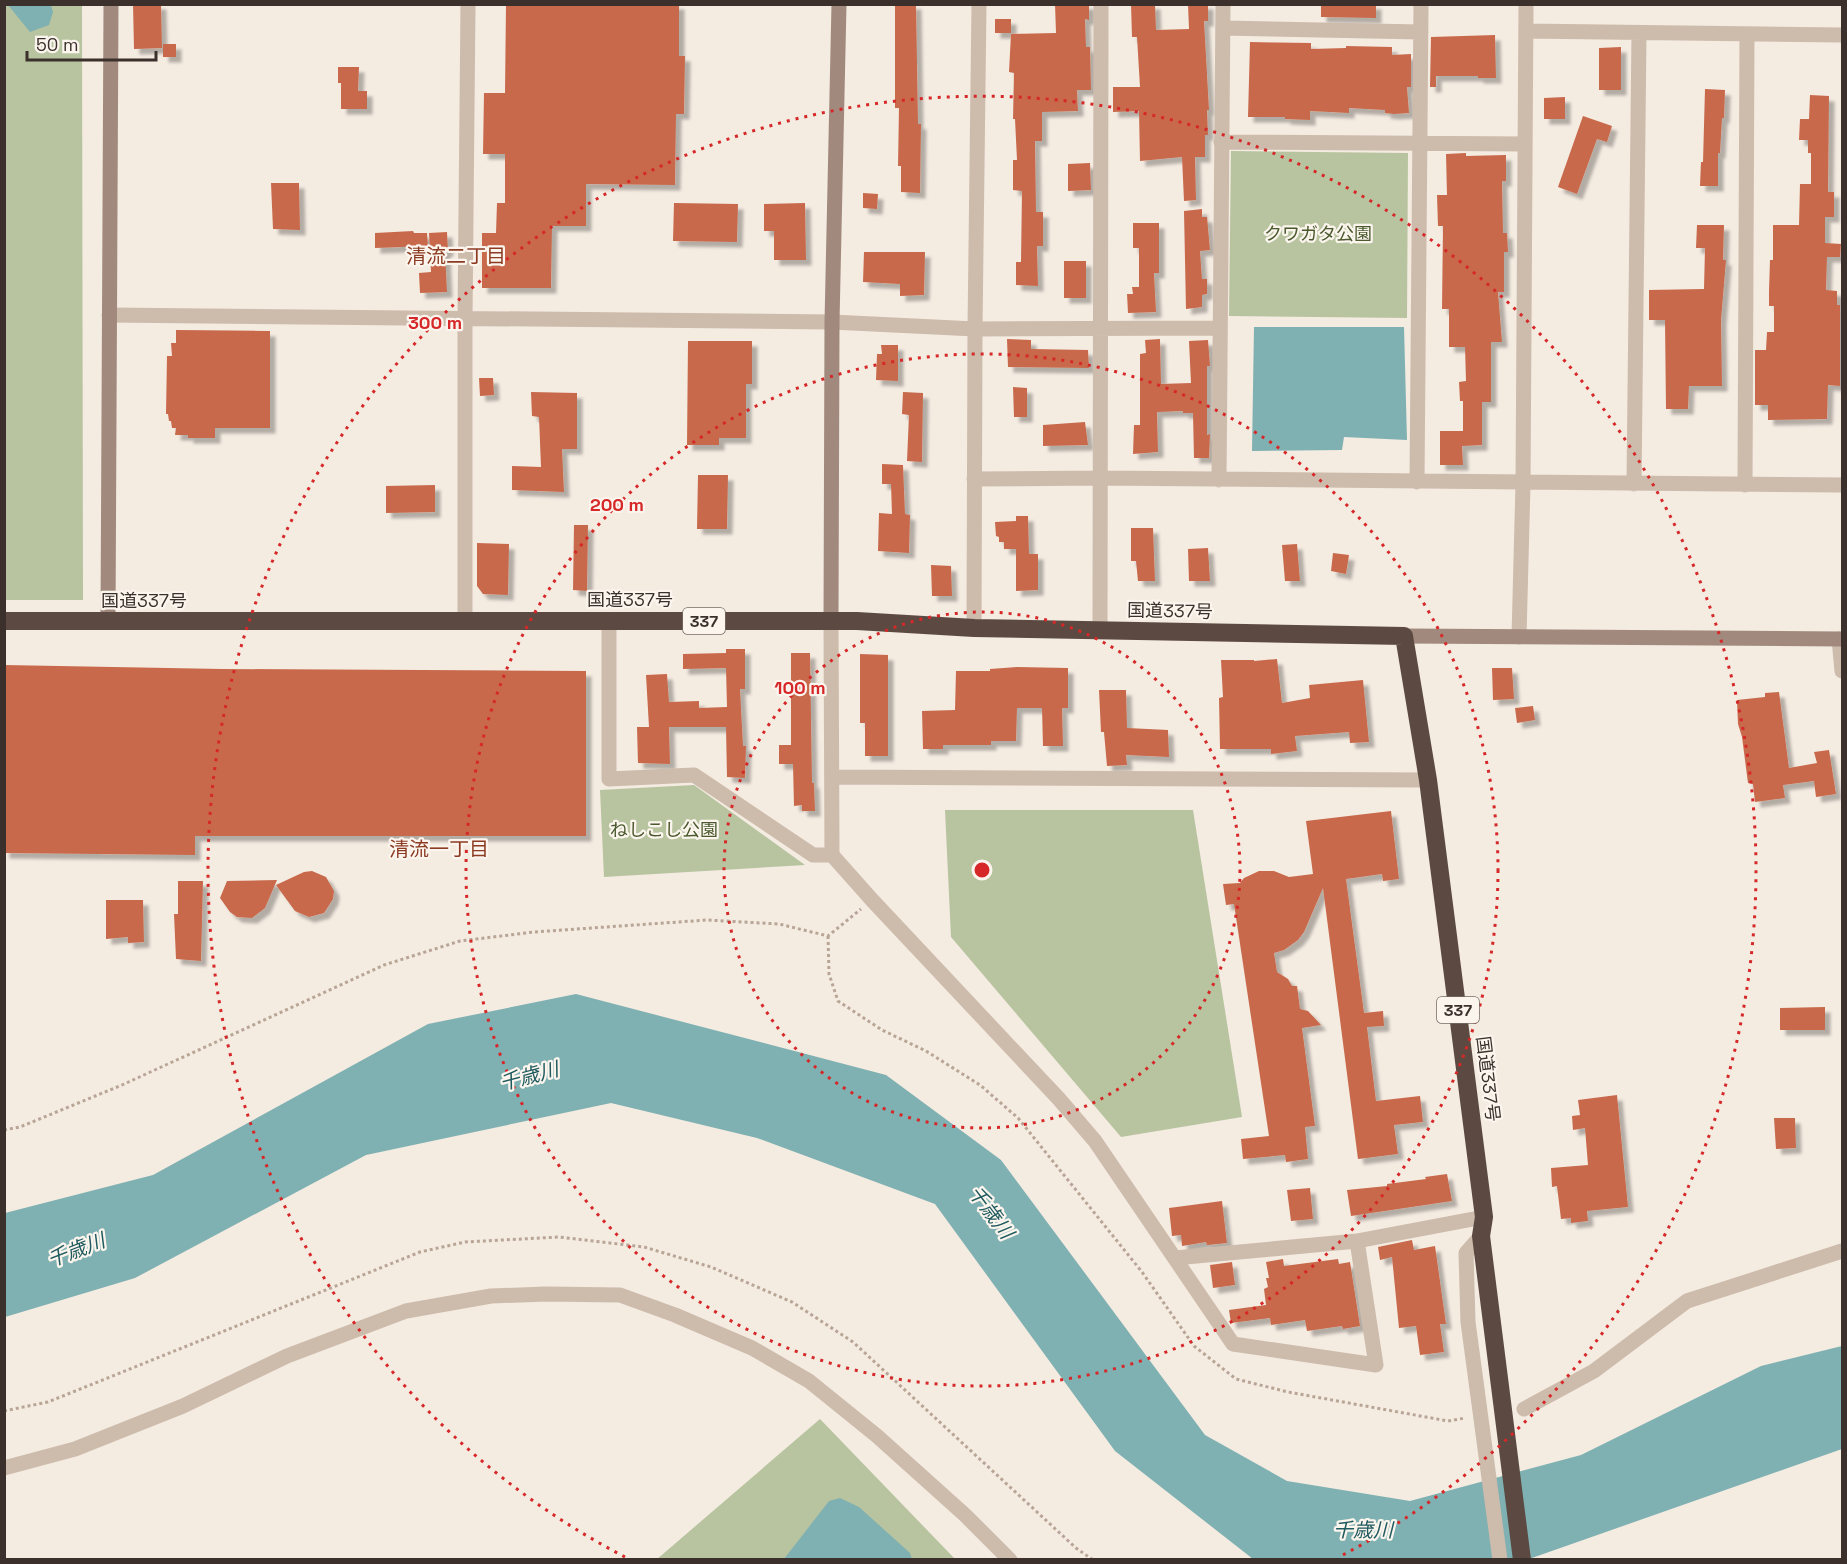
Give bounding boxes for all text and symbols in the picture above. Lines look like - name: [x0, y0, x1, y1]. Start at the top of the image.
- scale bar: [27, 24, 156, 62]
- text: 50 m: [36, 33, 78, 56]
- park label: クワガタ公園: [1264, 222, 1372, 245]
- district label: 清流二丁目: [406, 243, 506, 269]
- text: 300 m: [408, 311, 462, 334]
- text: 200 m: [590, 493, 644, 516]
- street label: 国道337号: [587, 588, 673, 611]
- street label: 国道337号: [101, 589, 187, 612]
- street label: 国道337号: [1127, 598, 1213, 623]
- road number: 337: [683, 608, 725, 634]
- text: 100 m: [774, 676, 826, 699]
- park label: ねしこし公園: [610, 818, 718, 841]
- district label: 清流一丁目: [389, 836, 489, 862]
- centre of rings: [972, 860, 992, 880]
- road number: 337: [1437, 997, 1479, 1023]
- street label: 国道337号: [1472, 1035, 1505, 1123]
- water label: 千歳川: [497, 1055, 563, 1096]
- water label: 千歳川: [963, 1180, 1021, 1245]
- water label: 千歳川: [43, 1226, 111, 1273]
- water label: 千歳川: [1333, 1517, 1395, 1543]

